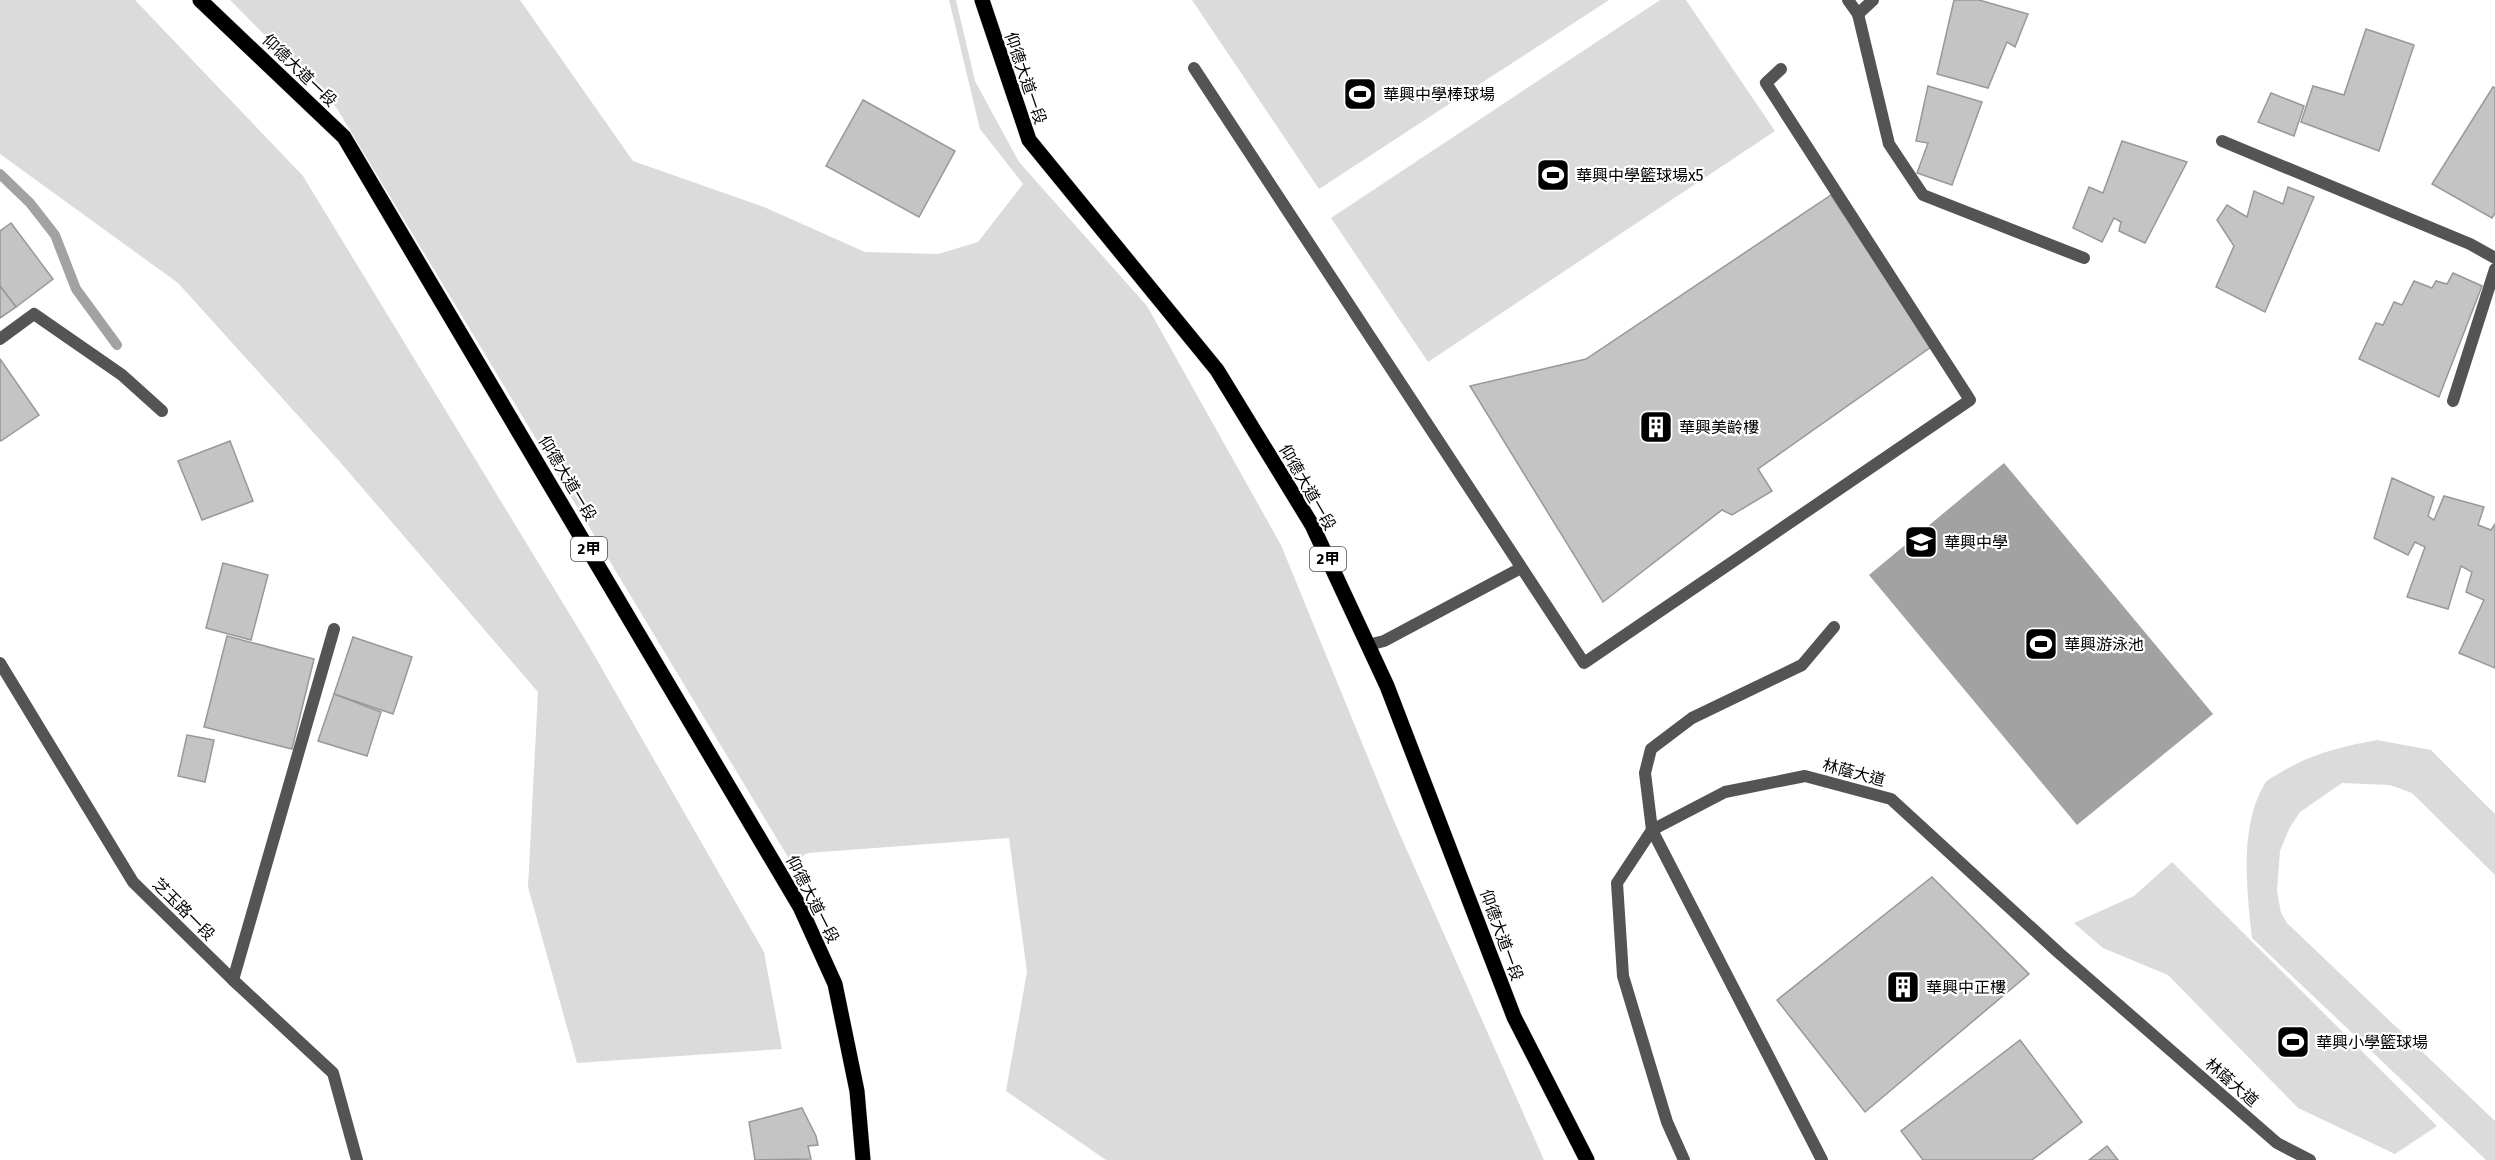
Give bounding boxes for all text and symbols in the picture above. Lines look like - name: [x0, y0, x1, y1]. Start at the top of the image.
- street label: 仰德大道一段: [259, 30, 341, 111]
- street label: 仰德大道一段: [1001, 30, 1050, 127]
- sports icon: 華興中學棒球場: [1342, 76, 1378, 112]
- place label: 華興中學棒球場: [1383, 85, 1495, 104]
- sports icon: 華興中學籃球場x5: [1535, 157, 1571, 193]
- place label: 華興中學籃球場x5: [1576, 166, 1704, 185]
- building icon: 華興美齡樓: [1638, 409, 1674, 445]
- place label: 華興美齡樓: [1679, 418, 1759, 437]
- street label: 仰德大道一段: [535, 432, 600, 524]
- street label: 仰德大道一段: [1275, 441, 1340, 534]
- school or university icon: 華興中學: [1903, 524, 1939, 560]
- place label: 華興中學: [1944, 533, 2008, 552]
- road number: 2甲: [571, 537, 607, 561]
- road number: 2甲: [1310, 547, 1346, 571]
- sports icon: 華興游泳池: [2023, 626, 2059, 662]
- place label: 華興游泳池: [2064, 635, 2144, 654]
- street label: 林蔭大道: [1820, 755, 1887, 790]
- street label: 仰德大道一段: [782, 852, 843, 946]
- street label: 芝玉路一段: [149, 874, 219, 944]
- street label: 仰德大道一段: [1476, 887, 1527, 984]
- building icon: 華興中正樓: [1885, 969, 1921, 1005]
- place label: 華興中正樓: [1926, 978, 2006, 997]
- sports icon: 華興小學籃球場: [2275, 1024, 2311, 1060]
- place label: 華興小學籃球場: [2316, 1033, 2428, 1052]
- street label: 林蔭大道: [2201, 1054, 2262, 1111]

